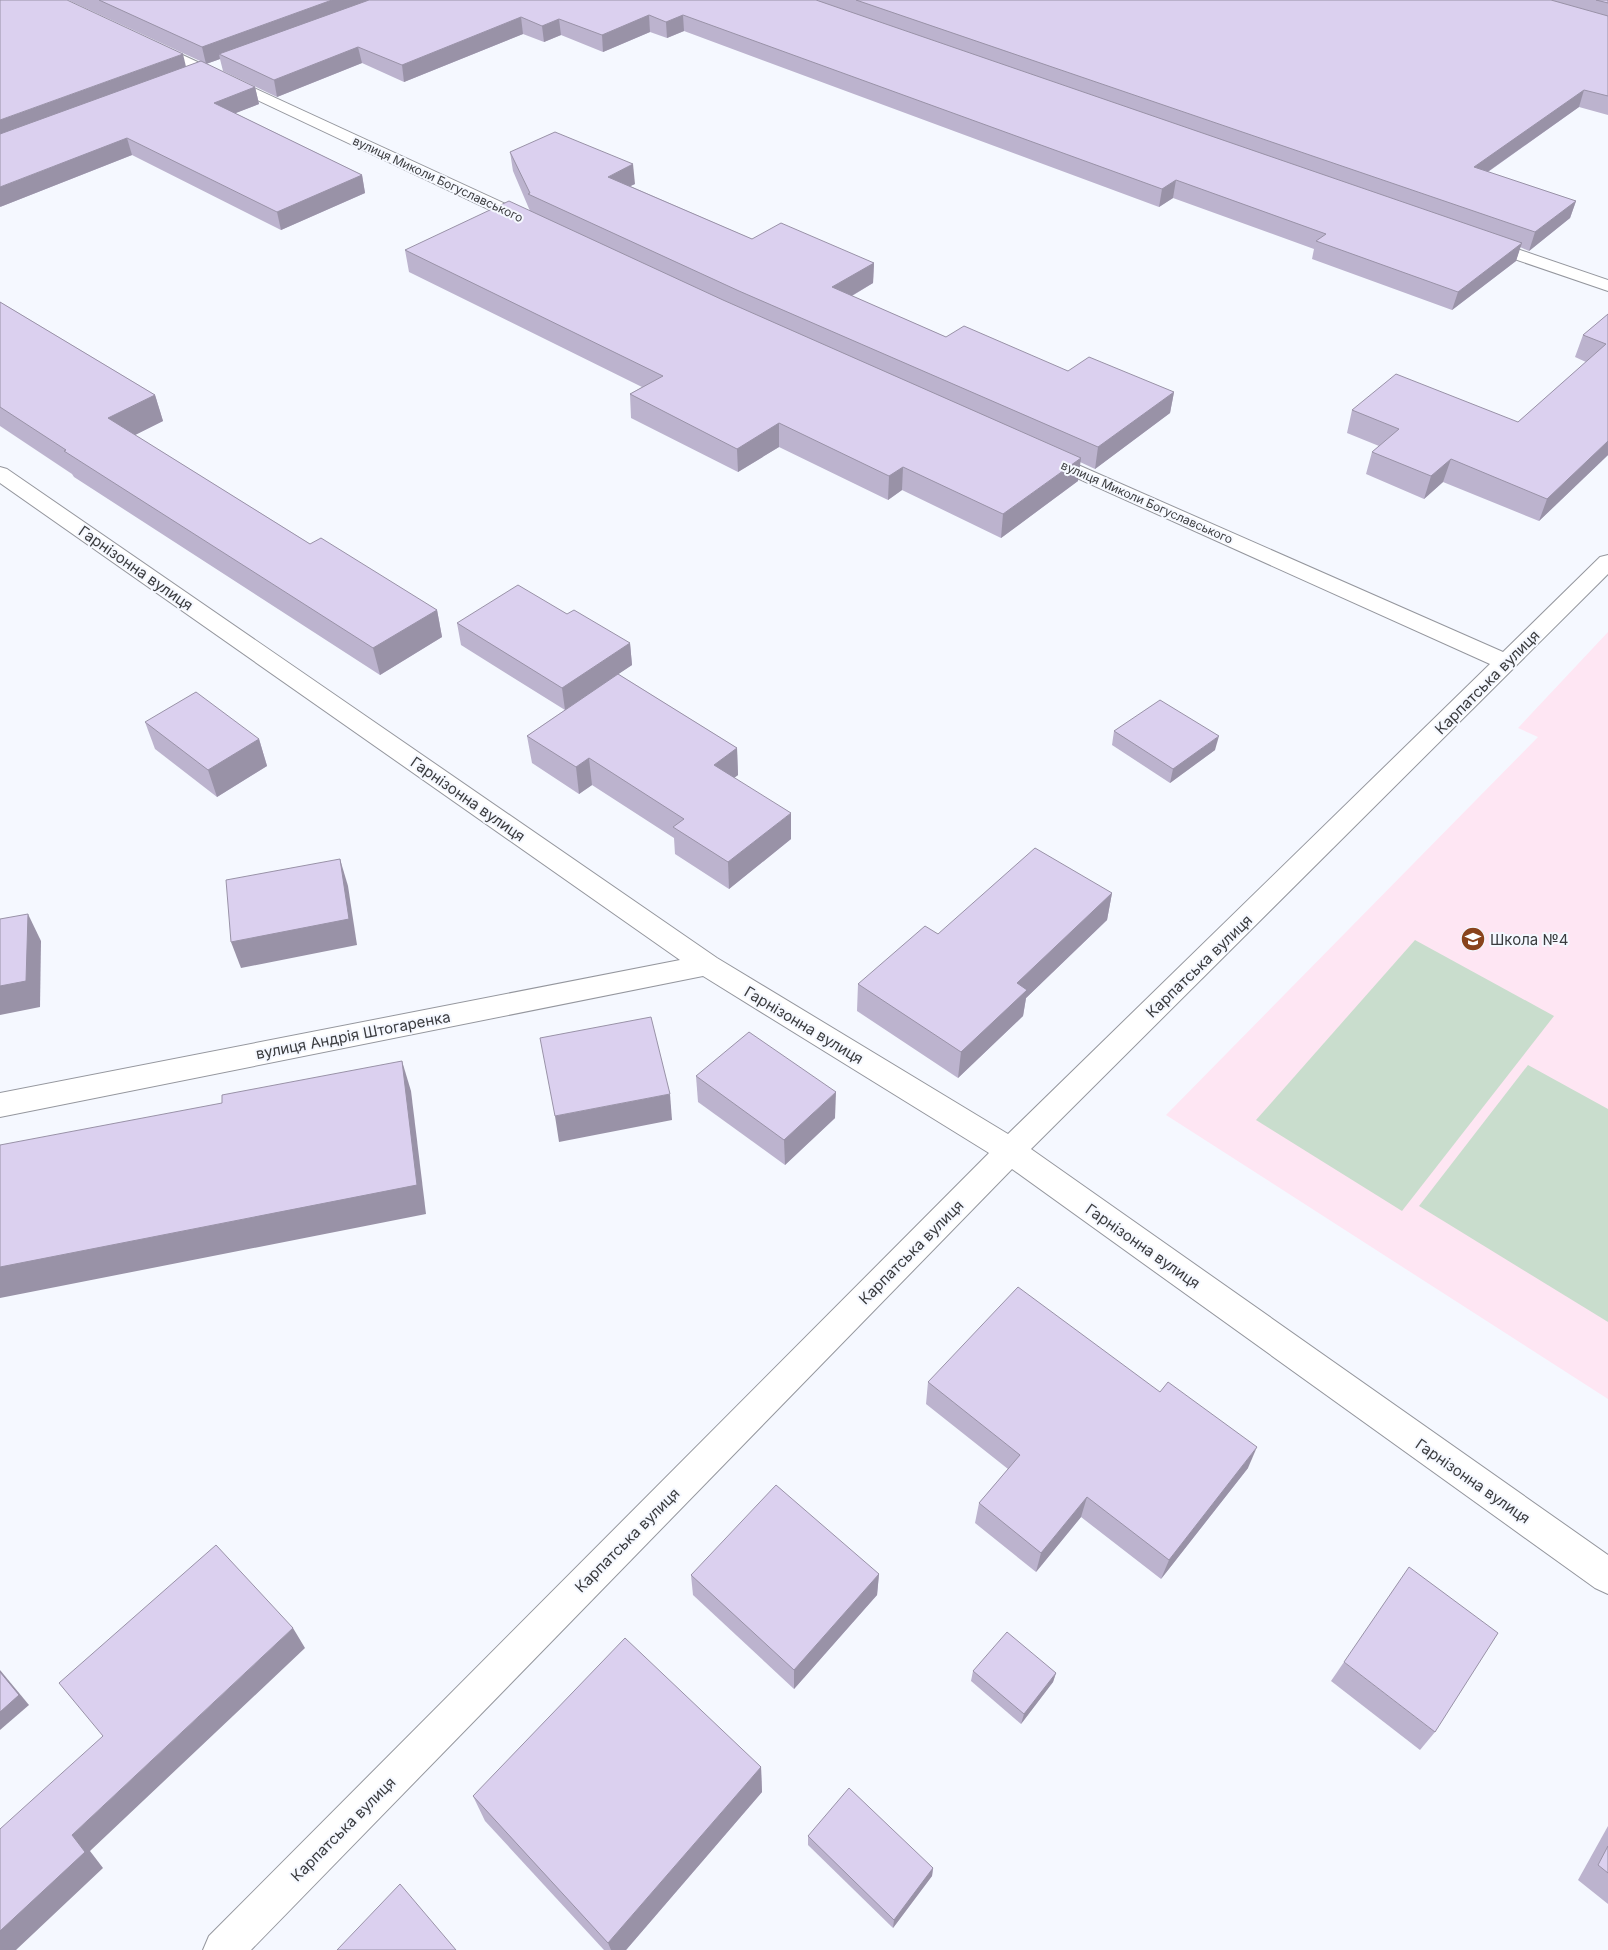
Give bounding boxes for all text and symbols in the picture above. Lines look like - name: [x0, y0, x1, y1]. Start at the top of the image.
- street label: вулиця Миколи Богуславського: [350, 133, 526, 225]
- street label: вулиця Миколи Богуславського: [1059, 457, 1235, 547]
- street label: Гарнізонна вулиця: [75, 521, 197, 615]
- street label: Карпатська вулиця: [1431, 626, 1543, 738]
- street label: Гарнізонна вулиця: [407, 752, 529, 846]
- street label: Карпатська вулиця: [1142, 910, 1256, 1022]
- school or university icon: Школа №4: [1460, 926, 1486, 952]
- place label: Школа №4: [1490, 930, 1569, 949]
- street label: Гарнізонна вулиця: [741, 982, 867, 1068]
- street label: вулиця Андрія Штогаренка: [254, 1007, 452, 1063]
- street label: Карпатська вулиця: [855, 1196, 967, 1308]
- street label: Гарнізонна вулиця: [1082, 1199, 1204, 1293]
- street label: Гарнізонна вулиця: [1412, 1434, 1534, 1528]
- street label: Карпатська вулиця: [571, 1484, 683, 1596]
- street label: Карпатська вулиця: [287, 1773, 399, 1885]

